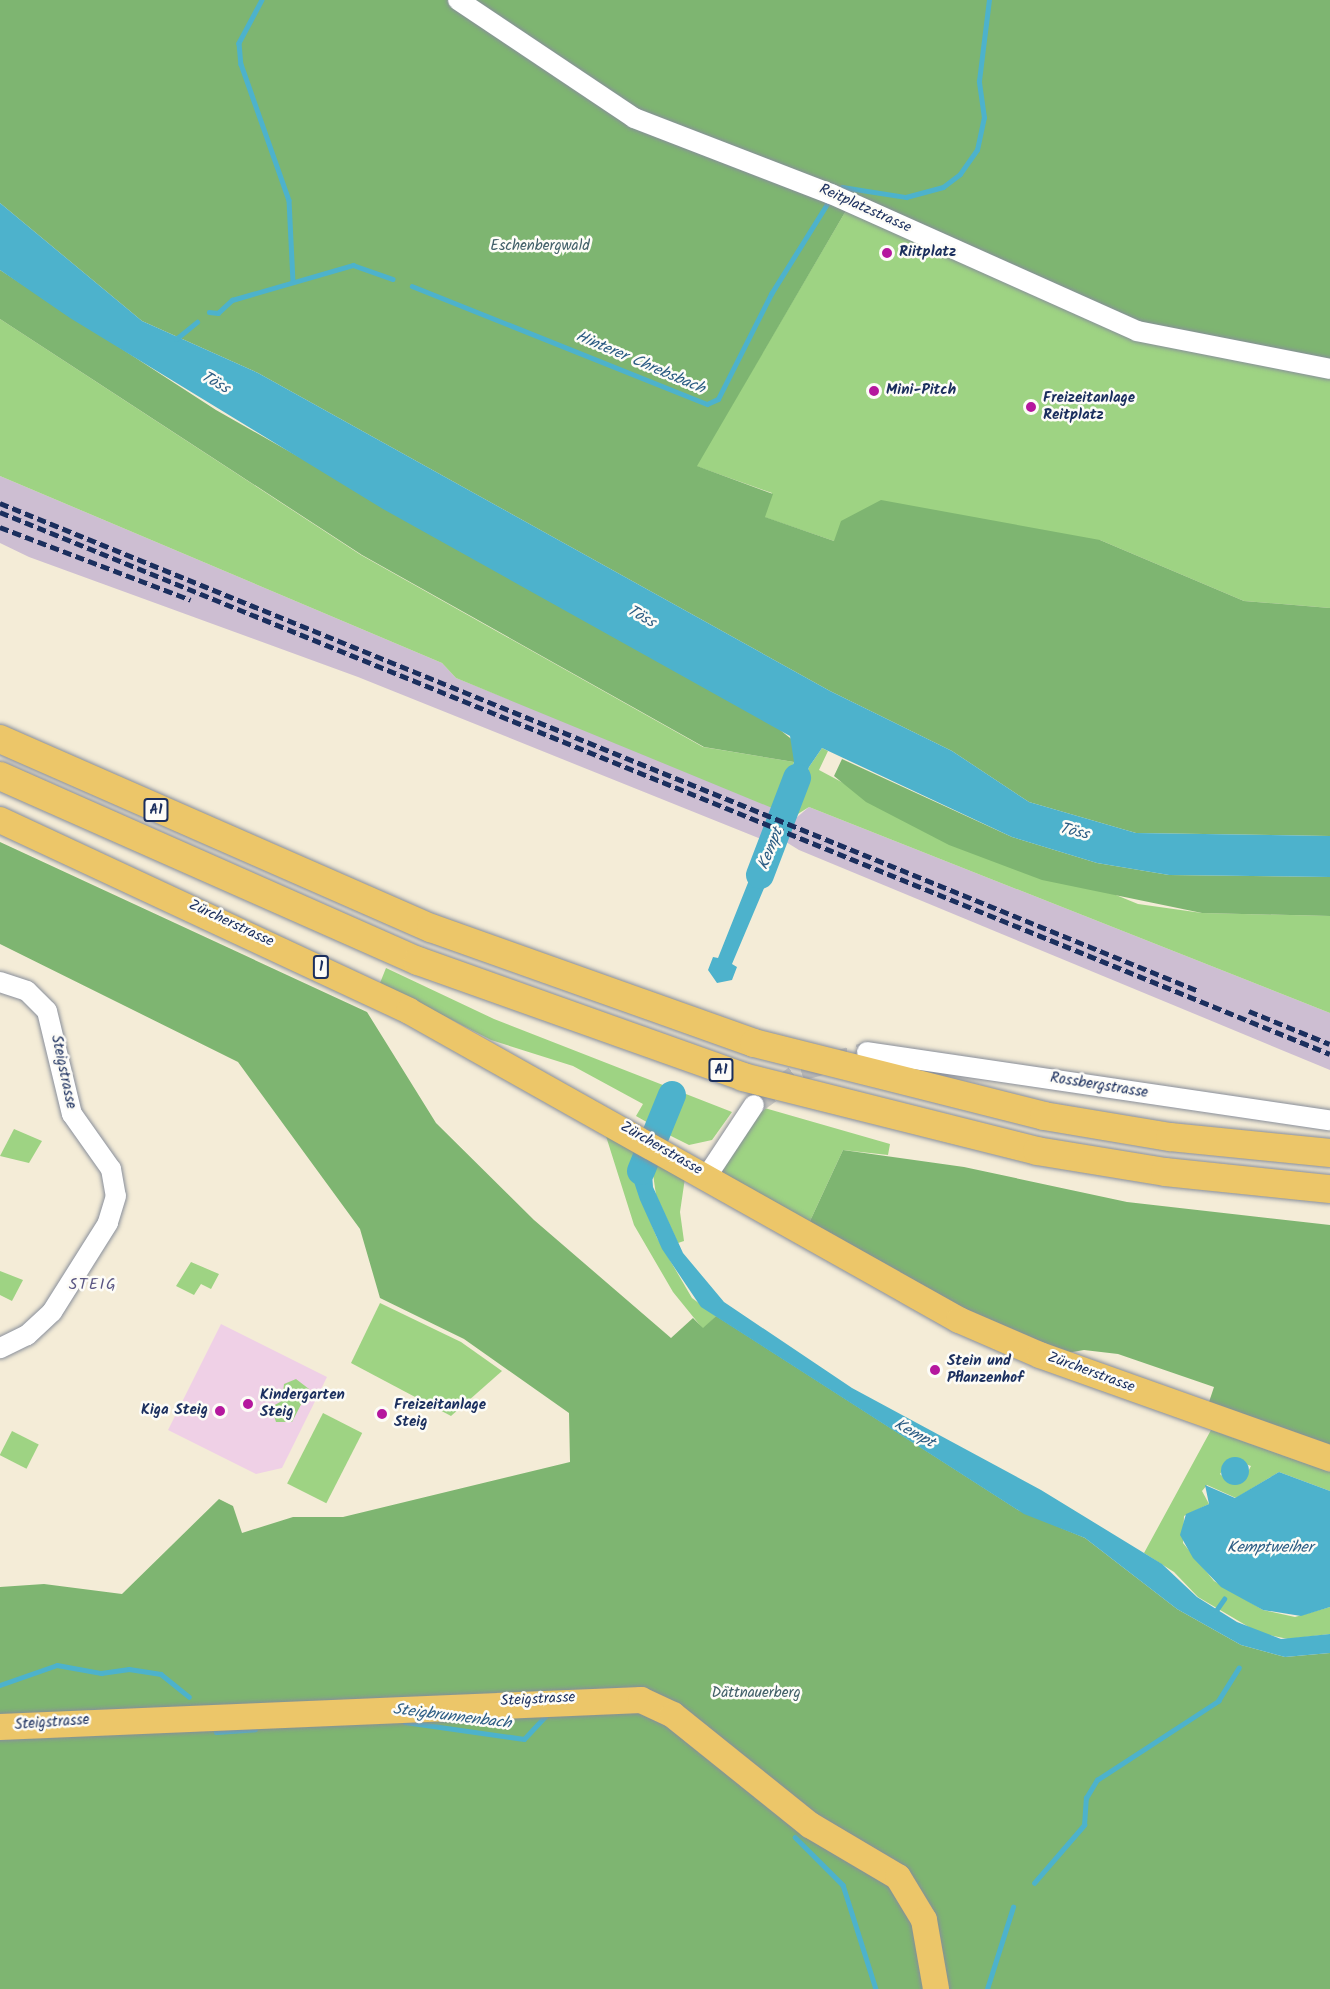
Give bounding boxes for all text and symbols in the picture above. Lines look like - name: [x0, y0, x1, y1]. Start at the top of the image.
- street label: Reitplatzstrasse: [816, 181, 914, 237]
- park label: Eschenbergwald: [490, 238, 590, 256]
- place label: Riitplatz: [899, 244, 956, 262]
- marker: Riitplatz: [880, 246, 894, 260]
- water label: Hinterer Chrebsbach: [573, 327, 707, 399]
- water label: Töss: [197, 367, 233, 399]
- place label: Mini-Pitch: [886, 382, 956, 400]
- marker: Mini-Pitch: [867, 384, 881, 398]
- place label: Freizeitanlage Reitplatz: [1043, 389, 1135, 424]
- marker: Freizeitanlage Reitplatz: [1024, 400, 1038, 414]
- water label: Töss: [623, 601, 659, 633]
- road number: A1: [142, 799, 170, 821]
- water label: Töss: [1058, 819, 1090, 845]
- water label: Kempt: [754, 825, 788, 873]
- street label: Zürcherstrasse: [186, 896, 276, 952]
- road number: 1: [312, 956, 330, 978]
- street label: Steigstrasse: [46, 1033, 80, 1111]
- road number: A1: [708, 1059, 734, 1081]
- street label: Rossbergstrasse: [1049, 1069, 1149, 1103]
- street label: Zürcherstrasse: [617, 1118, 705, 1180]
- district label: STEIG: [69, 1275, 117, 1295]
- street label: Zürcherstrasse: [1045, 1349, 1137, 1397]
- place label: Stein und Pflanzenhof: [947, 1352, 1024, 1387]
- marker: Stein und Pflanzenhof: [928, 1363, 942, 1377]
- place label: Kindergarten Steig: [260, 1386, 345, 1421]
- place label: Freizeitanlage Steig: [394, 1396, 486, 1431]
- marker: Kindergarten Steig: [241, 1397, 255, 1411]
- place label: Kiga Steig: [141, 1402, 208, 1420]
- marker: Kiga Steig: [213, 1404, 227, 1418]
- marker: Freizeitanlage Steig: [375, 1407, 389, 1421]
- water label: Kempt: [890, 1415, 938, 1453]
- water label: Kemptweiher: [1227, 1538, 1313, 1558]
- park label: Dättnauerberg: [711, 1685, 801, 1703]
- street label: Steigstrasse: [500, 1689, 576, 1711]
- water label: Steigbrunnenbach: [392, 1700, 512, 1734]
- street label: Steigstrasse: [14, 1711, 90, 1735]

